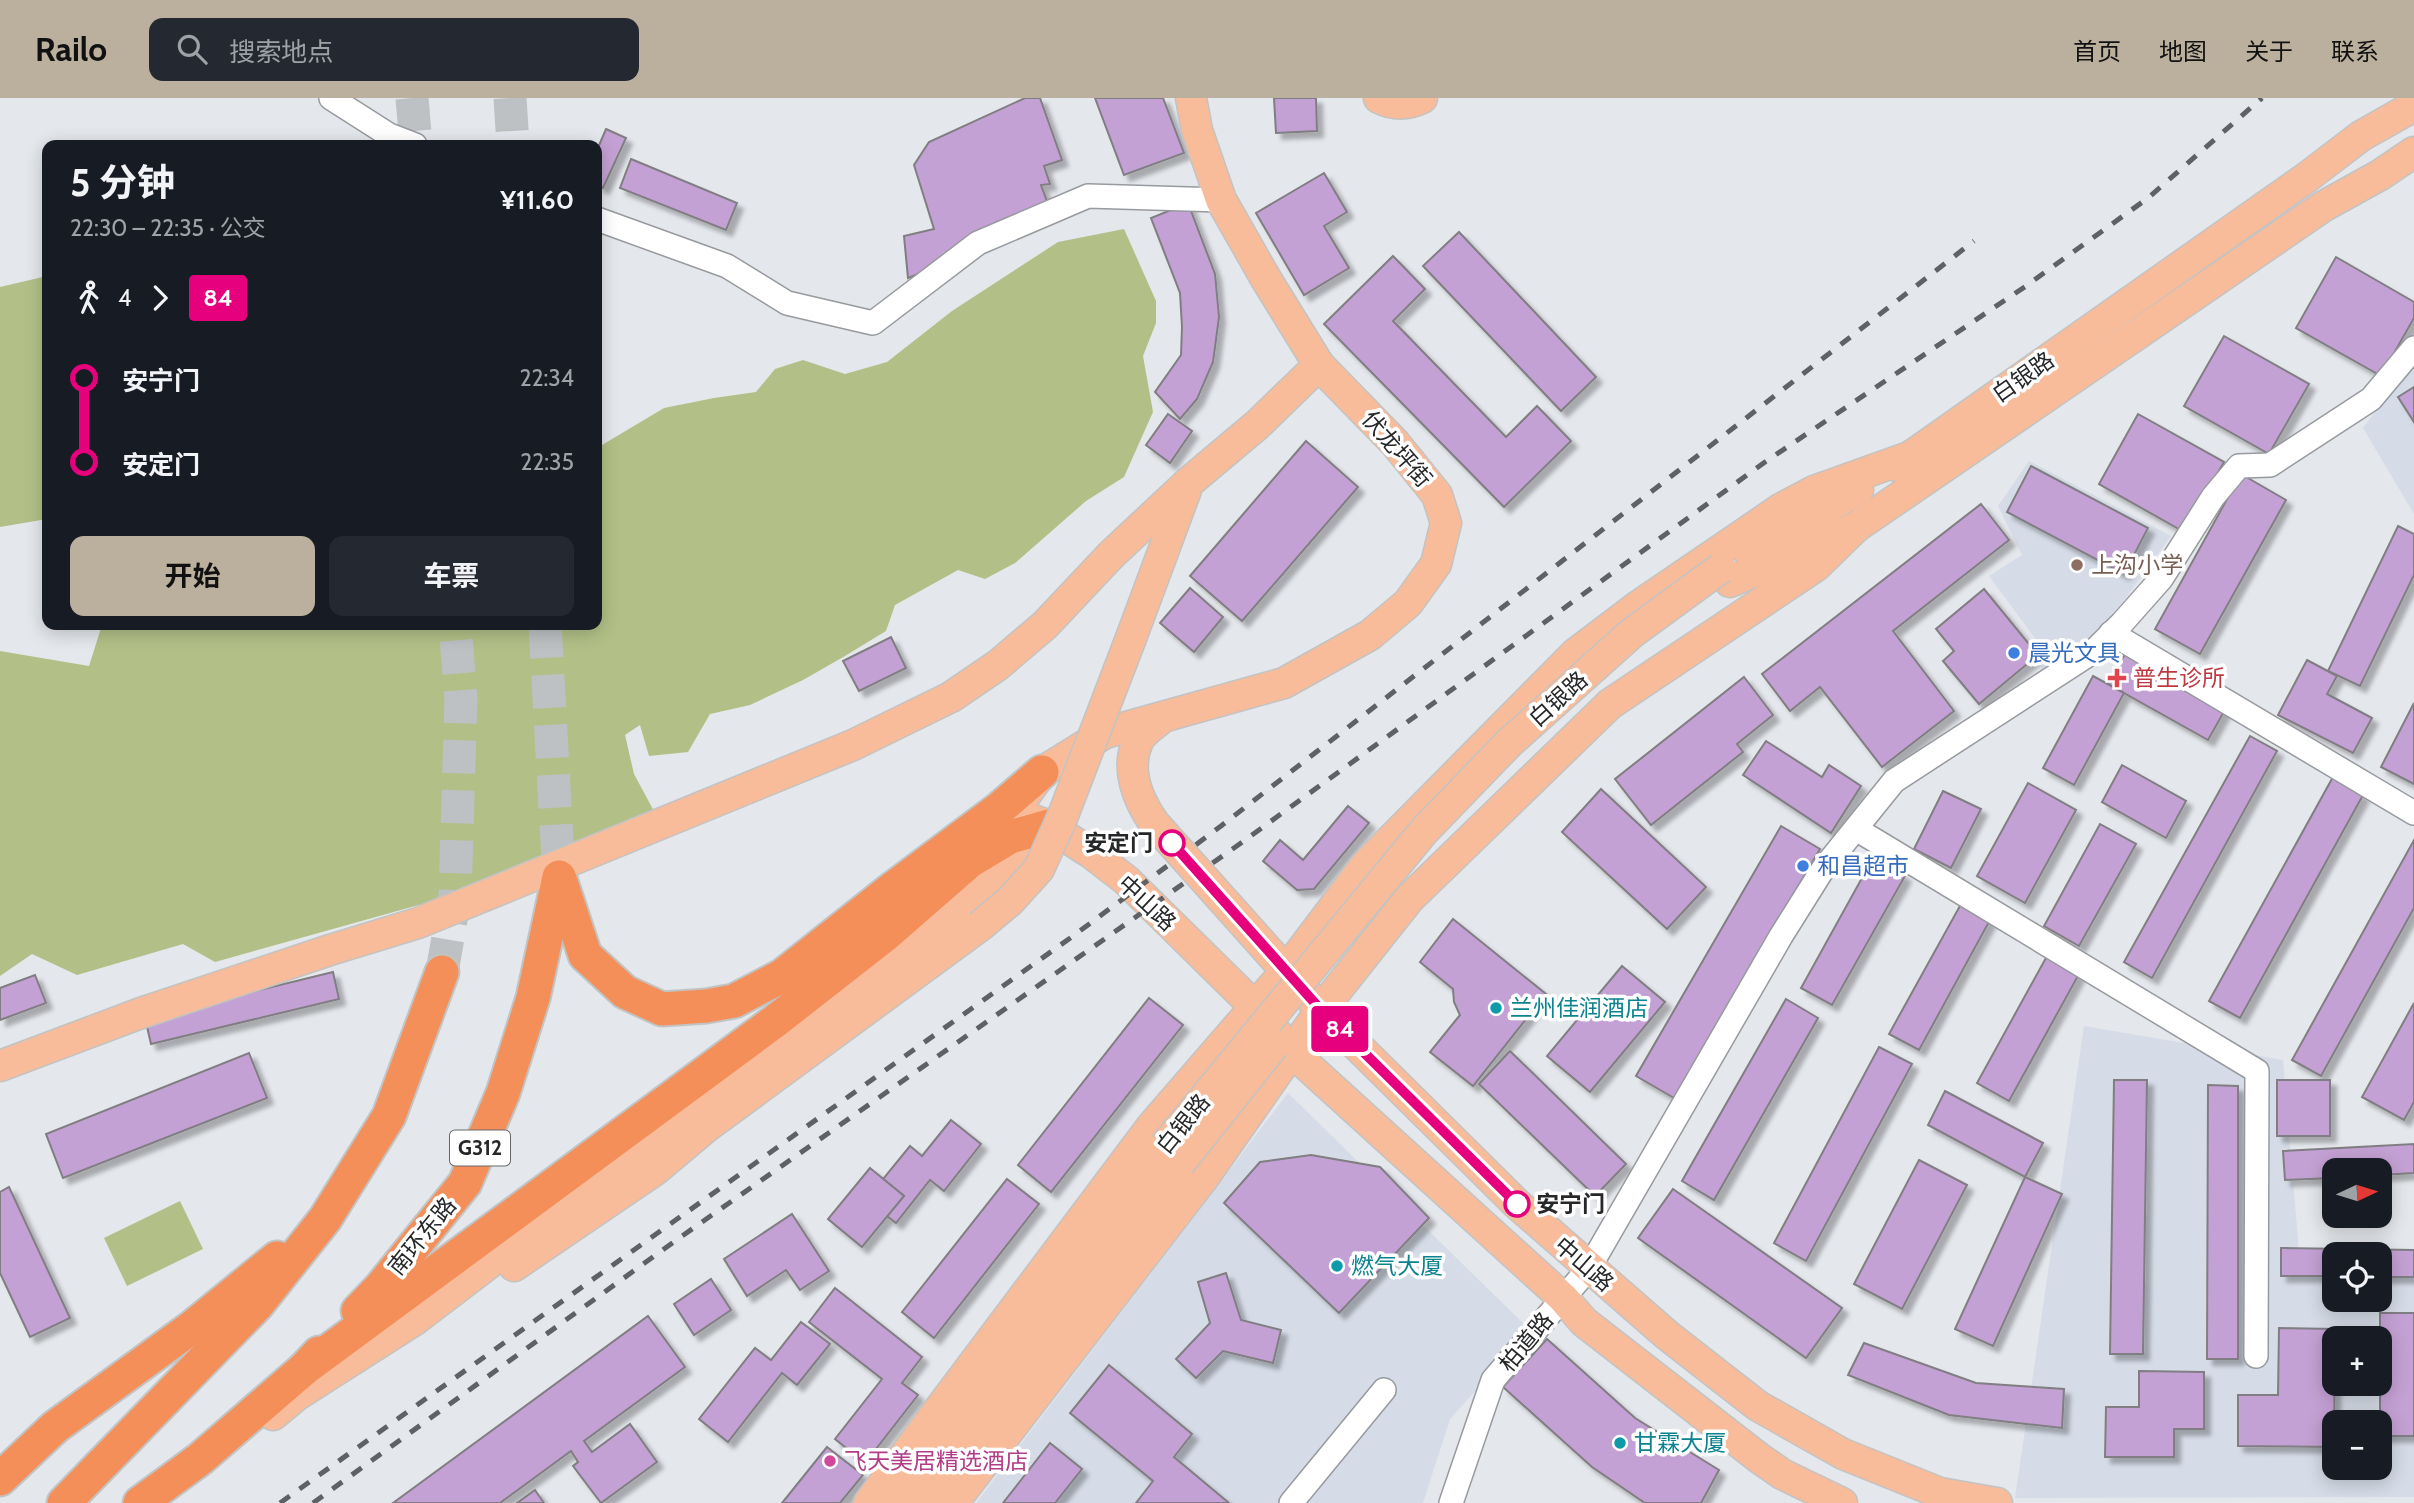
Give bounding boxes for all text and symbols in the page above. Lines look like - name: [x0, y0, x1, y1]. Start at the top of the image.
- search box: [149, 18, 639, 81]
- text: Railo: [35, 29, 107, 69]
- icon: search: [173, 30, 211, 68]
- text: 搜索地点: [229, 36, 333, 68]
- text: 首页: [2073, 37, 2121, 66]
- text: 地图: [2159, 37, 2207, 66]
- text: 关于: [2245, 37, 2293, 66]
- text: 联系: [2331, 37, 2379, 66]
- text: 5 分钟: [70, 159, 175, 206]
- text: ¥11.60: [500, 184, 574, 216]
- text: 22:30 – 22:35 · 公交: [70, 214, 266, 242]
- icon: walk: [70, 279, 108, 317]
- icon: forward: [141, 279, 179, 317]
- text: 84: [203, 283, 233, 312]
- text: 4: [118, 284, 131, 312]
- street label: 白银路: [1987, 346, 2059, 408]
- text: 22:34: [519, 364, 574, 392]
- text: 安宁门: [122, 365, 200, 397]
- street label: 伏龙坪街: [1356, 405, 1438, 493]
- text: 22:35: [520, 448, 574, 476]
- text: 安定门: [122, 449, 200, 481]
- button: 开始: [70, 536, 315, 616]
- button: 车票: [329, 536, 574, 616]
- place label: 上沟小学: [2091, 551, 2183, 579]
- marker: 上沟小学: [2069, 557, 2085, 573]
- place label: 晨光文具: [2028, 639, 2120, 667]
- marker: 晨光文具: [2006, 645, 2022, 661]
- place label: 普生诊所: [2133, 664, 2225, 692]
- street label: 白银路: [1523, 666, 1593, 732]
- marker: 普生诊所: [2107, 668, 2127, 688]
- place label: 安定门: [1084, 829, 1153, 857]
- marker: 安定门: [1159, 830, 1185, 856]
- place label: 和昌超市: [1817, 852, 1909, 880]
- marker: 和昌超市: [1795, 858, 1811, 874]
- street label: 中山路: [1112, 869, 1182, 937]
- place label: 兰州佳润酒店: [1510, 994, 1648, 1022]
- marker: 兰州佳润酒店: [1488, 1000, 1504, 1016]
- line badge: 84: [1308, 1006, 1372, 1052]
- text: 84: [1325, 1014, 1355, 1043]
- street label: 白银路: [1150, 1088, 1216, 1160]
- road number: G312: [450, 1130, 510, 1166]
- north arrow: [2322, 1158, 2392, 1228]
- map controls: [2322, 1158, 2392, 1480]
- place label: 安宁门: [1536, 1190, 1605, 1218]
- street label: 南环东路: [382, 1191, 462, 1281]
- marker: 安宁门: [1504, 1191, 1530, 1217]
- street label: 中山路: [1549, 1231, 1619, 1297]
- button: locate: [2322, 1242, 2392, 1312]
- place label: 燃气大厦: [1351, 1252, 1443, 1280]
- marker: 燃气大厦: [1329, 1258, 1345, 1274]
- street label: 柏道路: [1493, 1307, 1559, 1377]
- button: +: [2322, 1326, 2392, 1396]
- button: −: [2322, 1410, 2392, 1480]
- place label: 甘霖大厦: [1634, 1429, 1726, 1457]
- marker: 甘霖大厦: [1612, 1435, 1628, 1451]
- place label: 飞天美居精选酒店: [844, 1447, 1028, 1475]
- marker: 飞天美居精选酒店: [822, 1453, 838, 1469]

